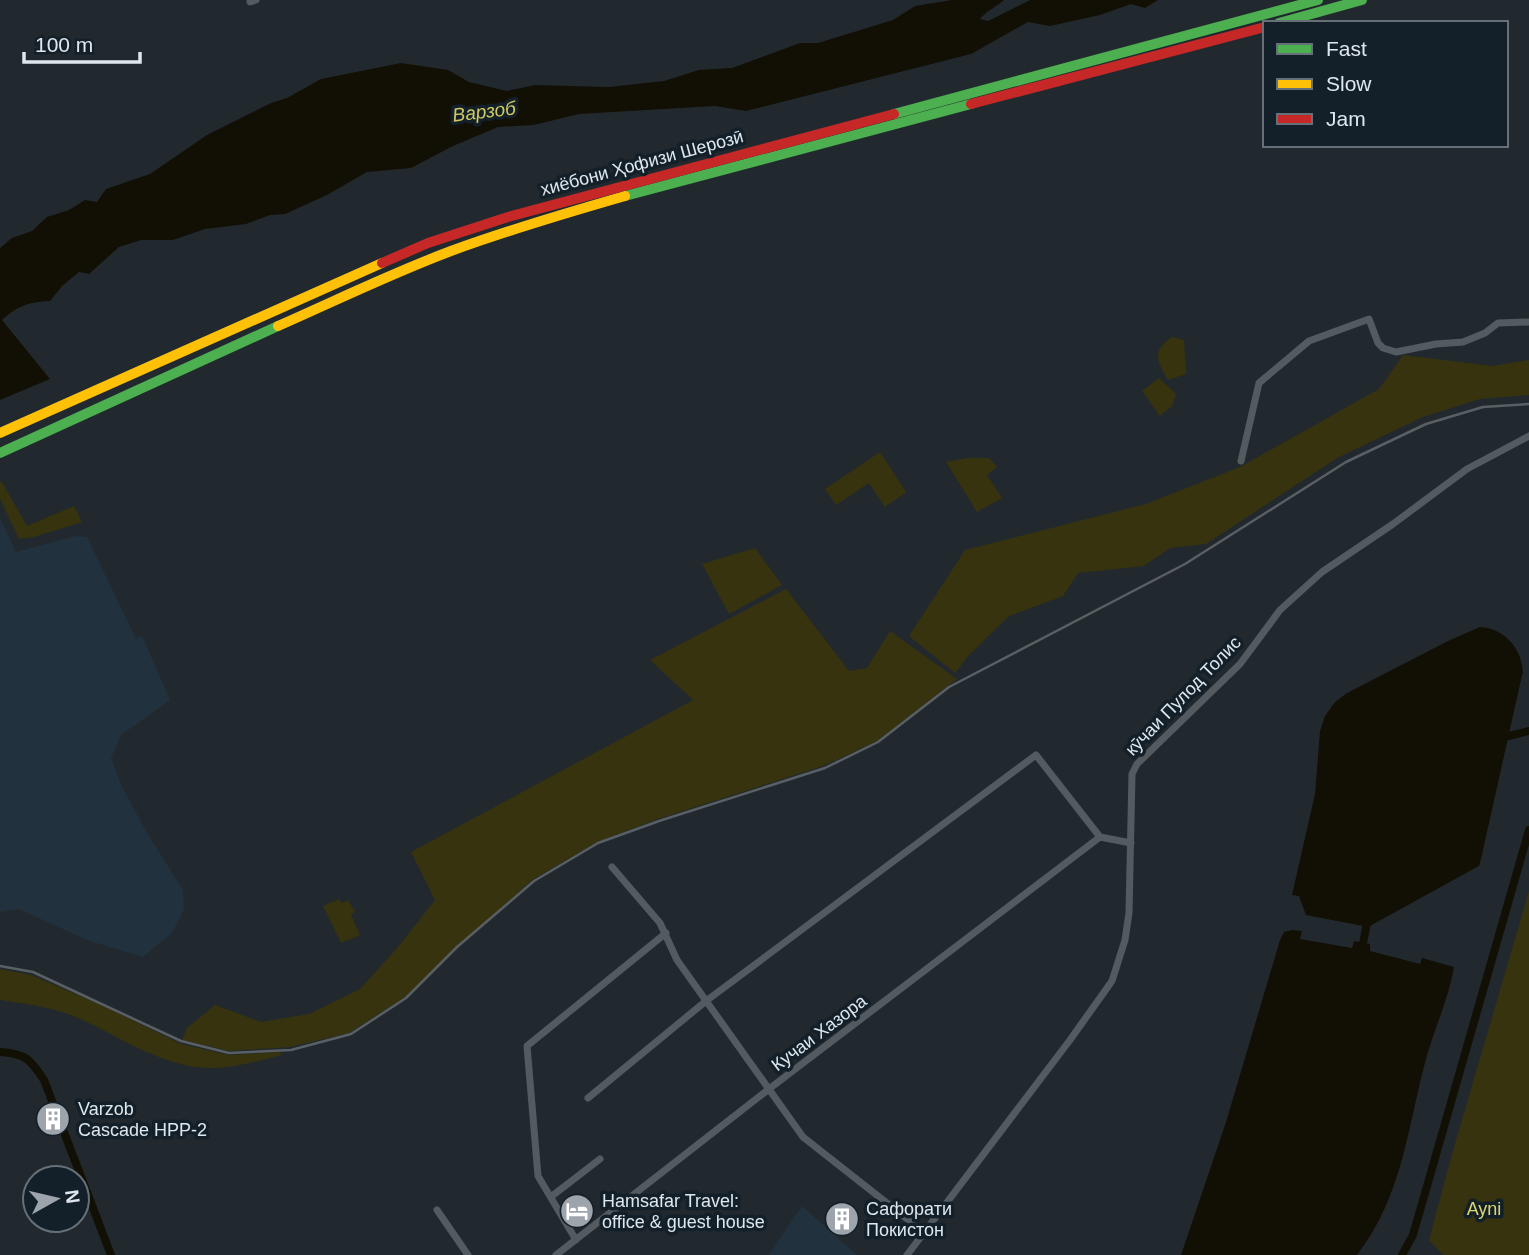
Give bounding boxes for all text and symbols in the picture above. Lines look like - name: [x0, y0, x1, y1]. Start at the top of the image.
- scale bar: [24, 21, 140, 65]
- legend: [1263, 21, 1508, 147]
- text: 100 m: [35, 33, 93, 56]
- text: Fast: [1326, 37, 1367, 60]
- text: Slow: [1326, 72, 1372, 95]
- water label: Варзоб: [451, 97, 518, 126]
- text: Jam: [1326, 107, 1366, 130]
- street label: хиёбони Ҳофизи Шерозӣ: [538, 126, 746, 200]
- street label: кӯчаи Пулод Толис: [1121, 632, 1245, 760]
- street label: Кучаи Хазора: [768, 990, 871, 1075]
- place label: Varzob Cascade HPP-2: [78, 1099, 207, 1140]
- building icon: Varzob Cascade HPP-2: [34, 1100, 72, 1138]
- north arrow: [21, 1164, 91, 1234]
- text: N: [61, 1188, 84, 1205]
- place label: Hamsafar Travel: office & guest house: [602, 1191, 765, 1232]
- hotel icon: Hamsafar Travel: office & guest house: [558, 1192, 596, 1230]
- place label: Сафорати Покистон: [866, 1199, 952, 1240]
- park label: Ayni: [1467, 1199, 1501, 1219]
- building icon: Сафорати Покистон: [823, 1200, 861, 1238]

